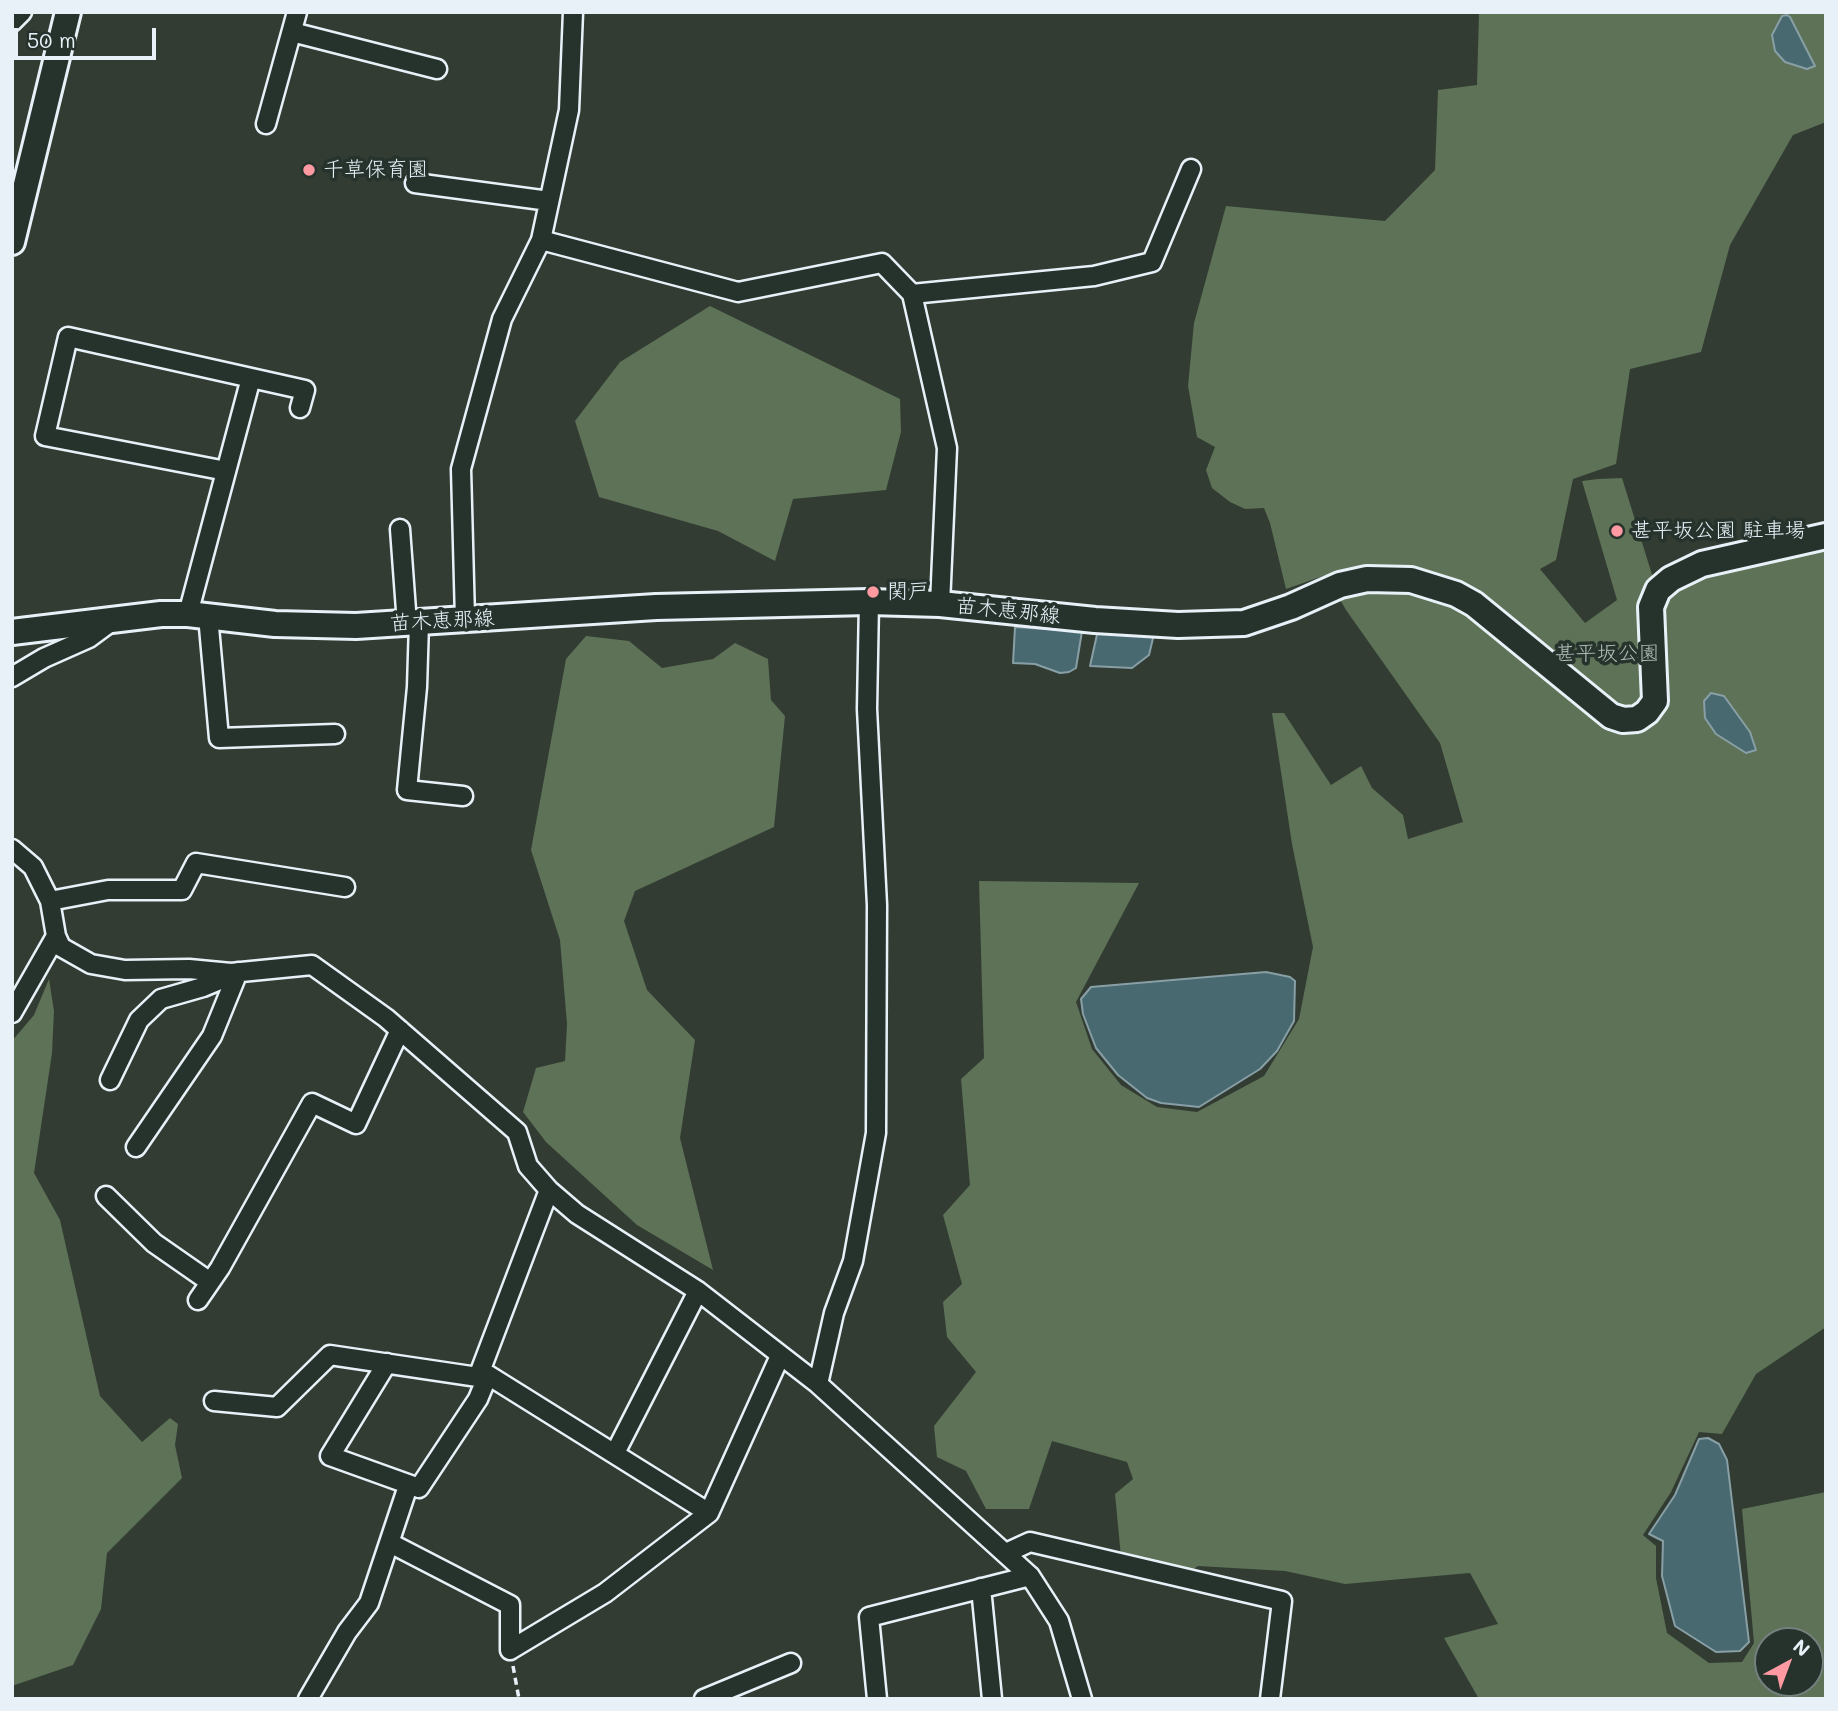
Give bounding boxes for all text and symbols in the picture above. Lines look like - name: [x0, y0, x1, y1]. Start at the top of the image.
- scale bar: [18, 14, 159, 58]
- text: 50 m: [27, 26, 76, 53]
- place label: 千草保育園: [323, 157, 428, 183]
- marker: 千草保育園: [301, 162, 317, 178]
- place label: 甚平坂公園 駐車場: [1631, 518, 1806, 544]
- marker: 甚平坂公園 駐車場: [1609, 523, 1625, 539]
- place label: 関戸: [887, 579, 929, 605]
- marker: 関戸: [865, 584, 881, 600]
- street label: 苗木恵那線: [954, 593, 1062, 629]
- street label: 苗木恵那線: [389, 606, 495, 636]
- park label: 甚平坂公園: [1555, 641, 1659, 667]
- north arrow: [1754, 1627, 1824, 1697]
- text: N: [1788, 1633, 1815, 1661]

